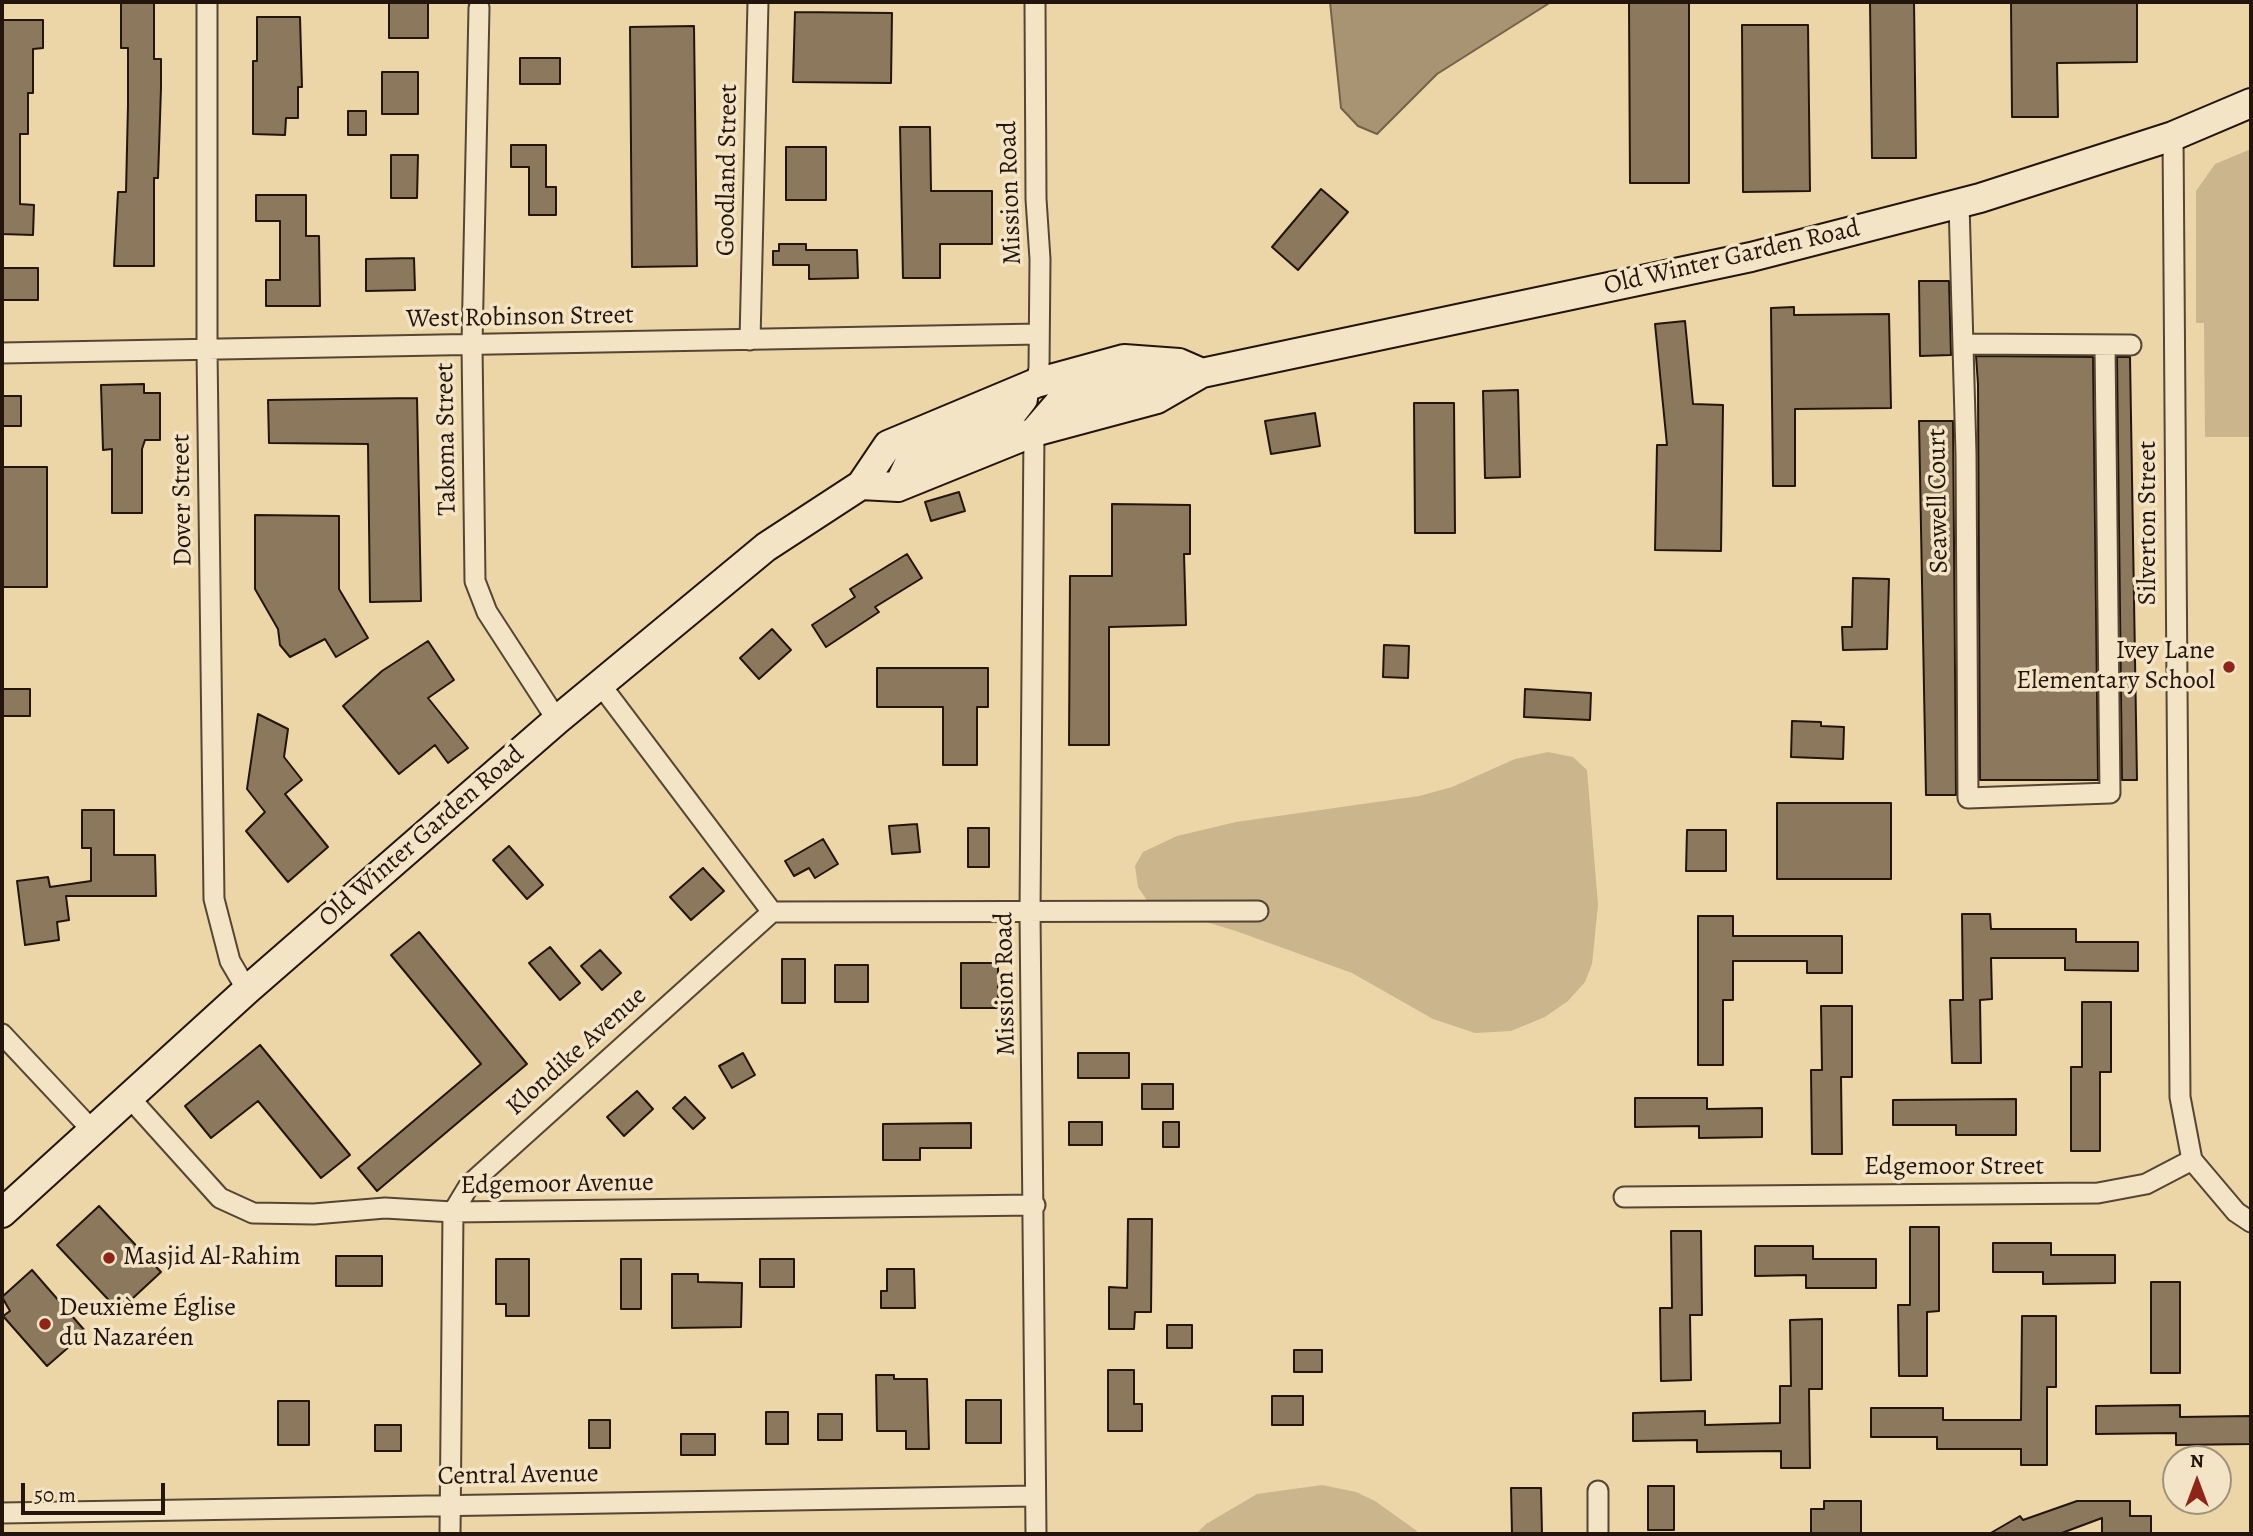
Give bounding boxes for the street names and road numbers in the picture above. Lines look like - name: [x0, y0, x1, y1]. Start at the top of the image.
- street label: Goodland Street: [711, 84, 745, 256]
- street label: Mission Road: [993, 121, 1029, 265]
- street label: Old Winter Garden Road: [1601, 213, 1863, 303]
- street label: West Robinson Street: [406, 300, 634, 336]
- street label: Takoma Street: [430, 362, 464, 516]
- street label: Seawell Court: [1922, 428, 1956, 574]
- street label: Dover Street: [166, 433, 200, 567]
- street label: Silverton Street: [2133, 441, 2165, 605]
- street label: Old Winter Garden Road: [313, 739, 531, 935]
- street label: Mission Road: [989, 912, 1023, 1056]
- street label: Klondike Avenue: [501, 981, 653, 1123]
- street label: Edgemoor Street: [1864, 1152, 2044, 1184]
- street label: Edgemoor Avenue: [460, 1168, 654, 1202]
- street label: Central Avenue: [437, 1459, 599, 1493]

